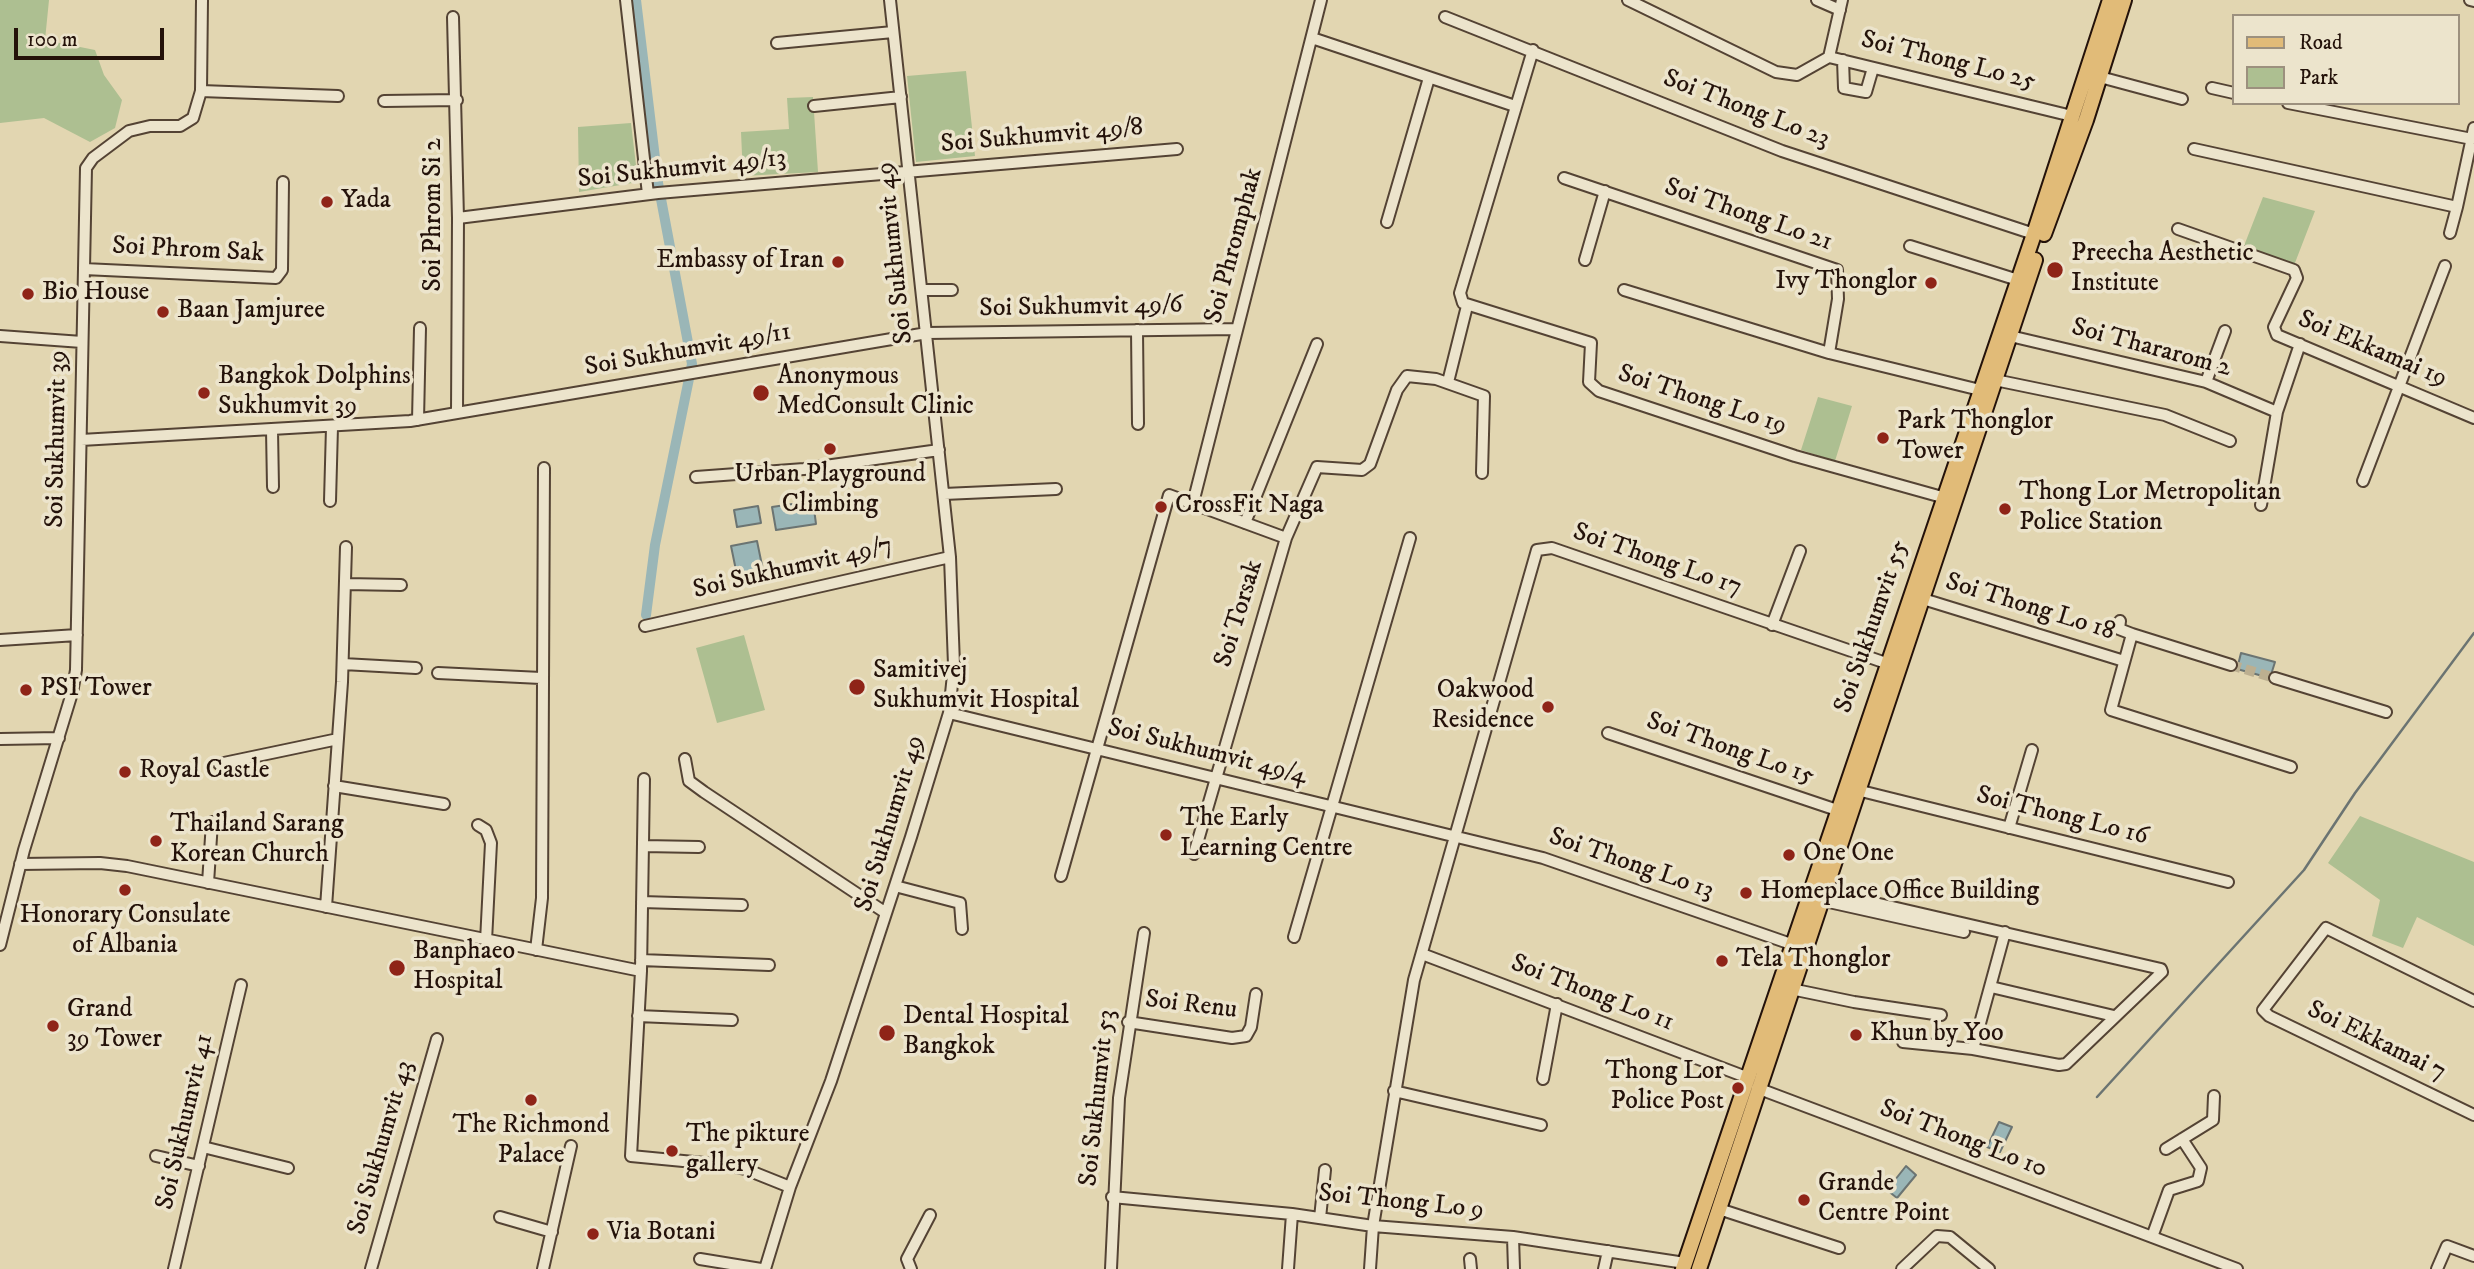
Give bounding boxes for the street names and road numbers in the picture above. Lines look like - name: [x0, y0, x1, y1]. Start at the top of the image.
- street label: Soi Thong Lo 25: [1857, 25, 2039, 99]
- street label: Soi Thong Lo 23: [1658, 64, 1834, 156]
- street label: Soi Sukhumvit 49/8: [940, 113, 1144, 161]
- street label: Soi Phrom Si 2: [419, 138, 451, 292]
- street label: Soi Sukhumvit 49/13: [576, 144, 788, 196]
- street label: Soi Sukhumvit 49: [871, 160, 921, 346]
- street label: Soi Phromphak: [1199, 165, 1271, 327]
- street label: Soi Thong Lo 21: [1660, 173, 1836, 259]
- street label: Soi Phrom Sak: [111, 231, 265, 271]
- street label: Soi Sukhumvit 49/6: [979, 291, 1183, 325]
- street label: Soi Ekkamai 19: [2293, 305, 2451, 395]
- street label: Soi Thararom 2: [2068, 313, 2234, 385]
- street label: Soi Sukhumvit 49/11: [582, 317, 794, 385]
- street label: Soi Sukhumvit 39: [41, 350, 75, 528]
- street label: Soi Thong Lo 19: [1614, 359, 1790, 443]
- street label: Soi Thong Lo 17: [1568, 518, 1746, 604]
- street label: Soi Sukhumvit 49/7: [690, 531, 896, 607]
- street label: Soi Sukhumvit 55: [1829, 536, 1917, 718]
- street label: Soi Torsak: [1209, 557, 1271, 671]
- street label: Soi Thong Lo 18: [1941, 567, 2119, 649]
- street label: Soi Thong Lo 15: [1642, 707, 1818, 793]
- street label: Soi Sukhumvit 49/4: [1104, 713, 1310, 793]
- street label: Soi Sukhumvit 49: [849, 732, 933, 916]
- street label: Soi Thong Lo 16: [1973, 781, 2151, 853]
- street label: Soi Thong Lo 13: [1544, 822, 1718, 908]
- street label: Soi Thong Lo 11: [1506, 949, 1678, 1039]
- street label: Soi Renu: [1143, 985, 1239, 1027]
- street label: Soi Ekkamai 7: [2302, 995, 2450, 1089]
- street label: Soi Sukhumvit 53: [1074, 1008, 1124, 1188]
- street label: Soi Sukhumvit 41: [151, 1031, 221, 1213]
- street label: Soi Sukhumvit 43: [342, 1057, 422, 1239]
- street label: Soi Thong Lo 10: [1875, 1094, 2051, 1186]
- street label: Soi Thong Lo 9: [1317, 1179, 1485, 1227]

